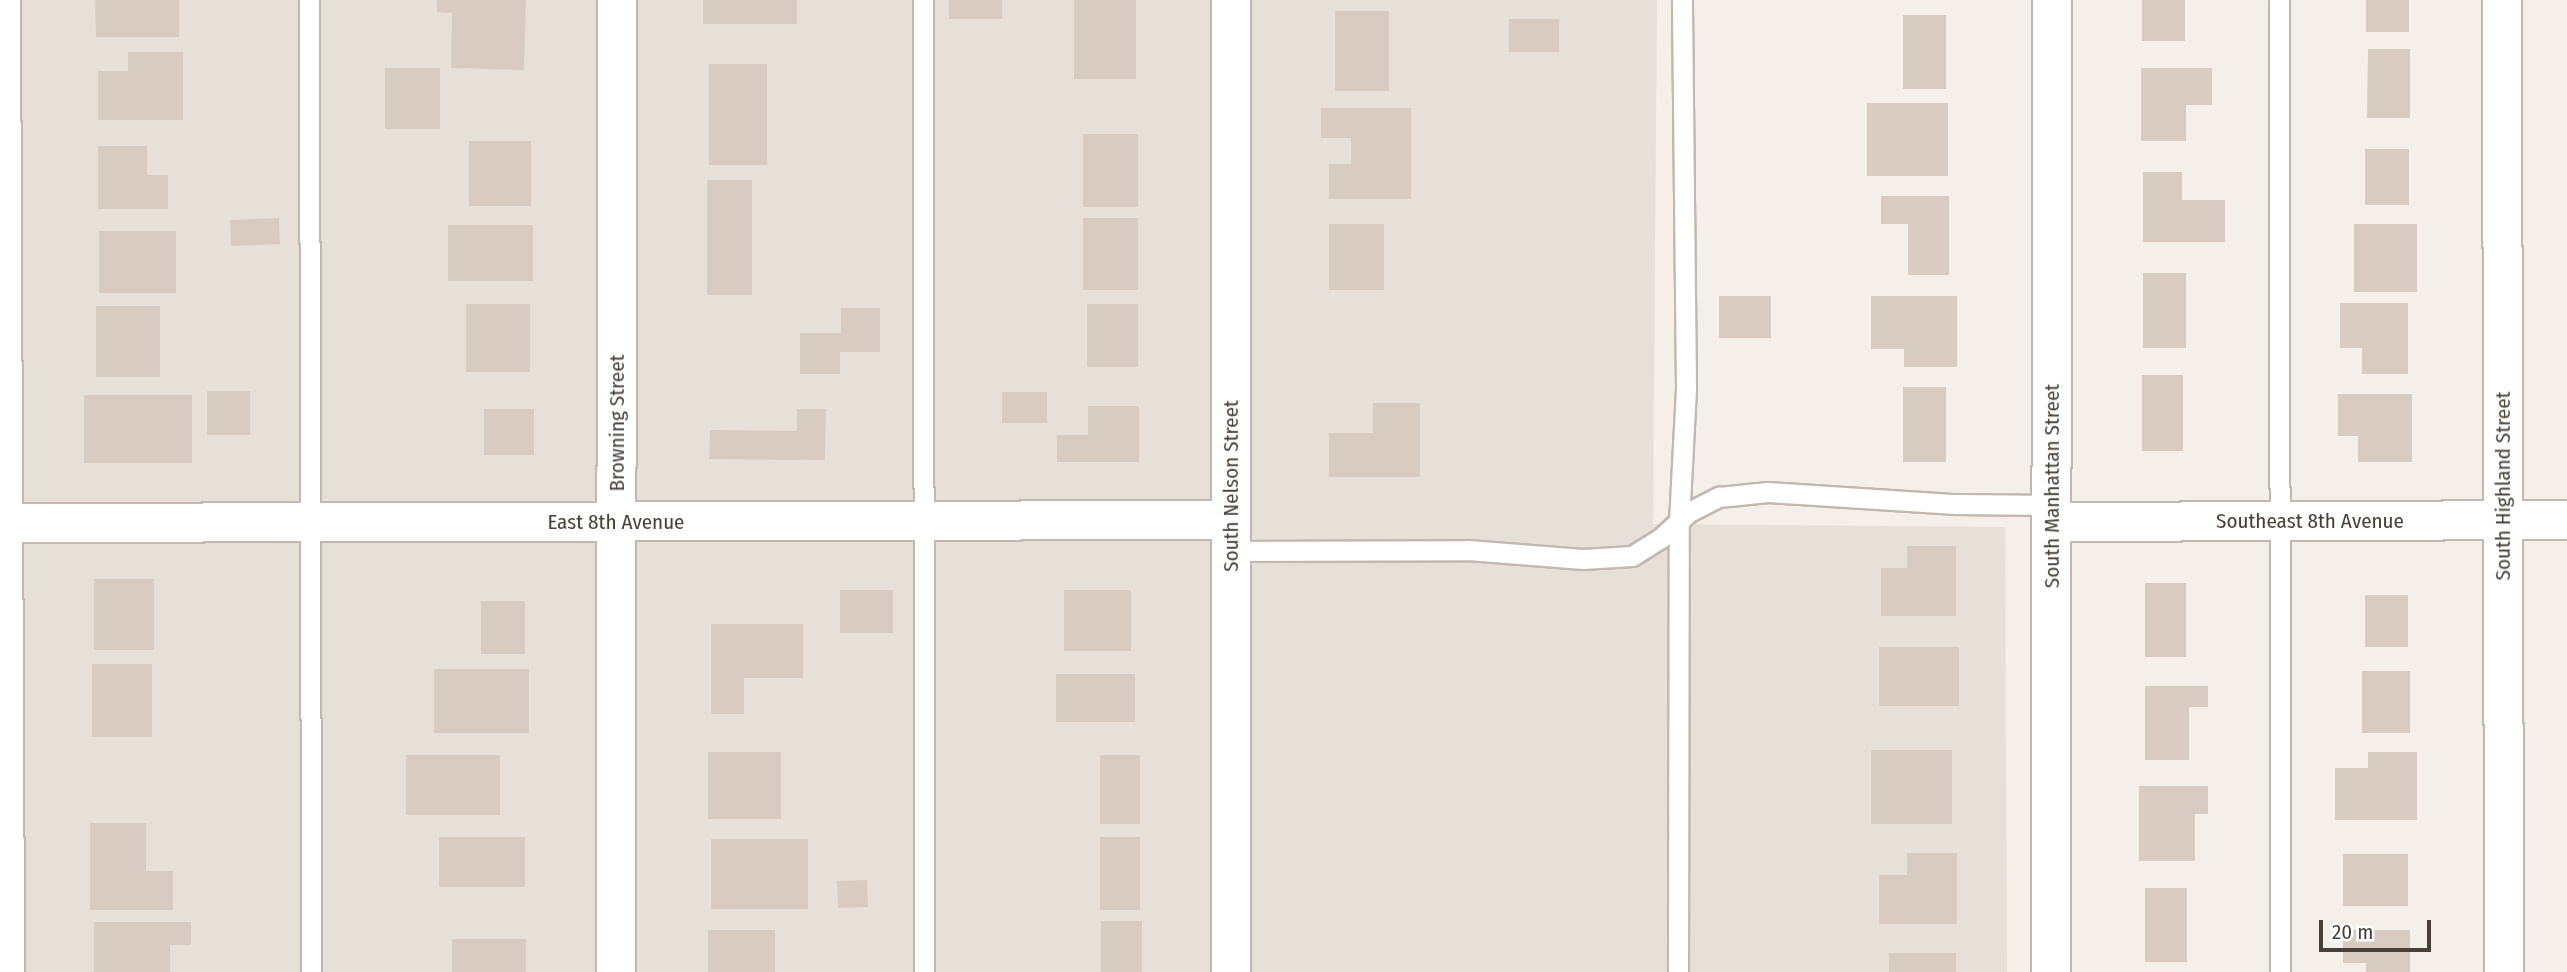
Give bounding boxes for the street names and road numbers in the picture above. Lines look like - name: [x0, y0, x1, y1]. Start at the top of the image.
- street label: Browning Street: [604, 355, 630, 491]
- street label: South Manhattan Street: [2039, 384, 2065, 588]
- street label: South Highland Street: [2490, 392, 2516, 580]
- street label: South Nelson Street: [1218, 400, 1244, 572]
- street label: Southeast 8th Avenue: [2216, 508, 2404, 534]
- street label: East 8th Avenue: [548, 509, 684, 535]

